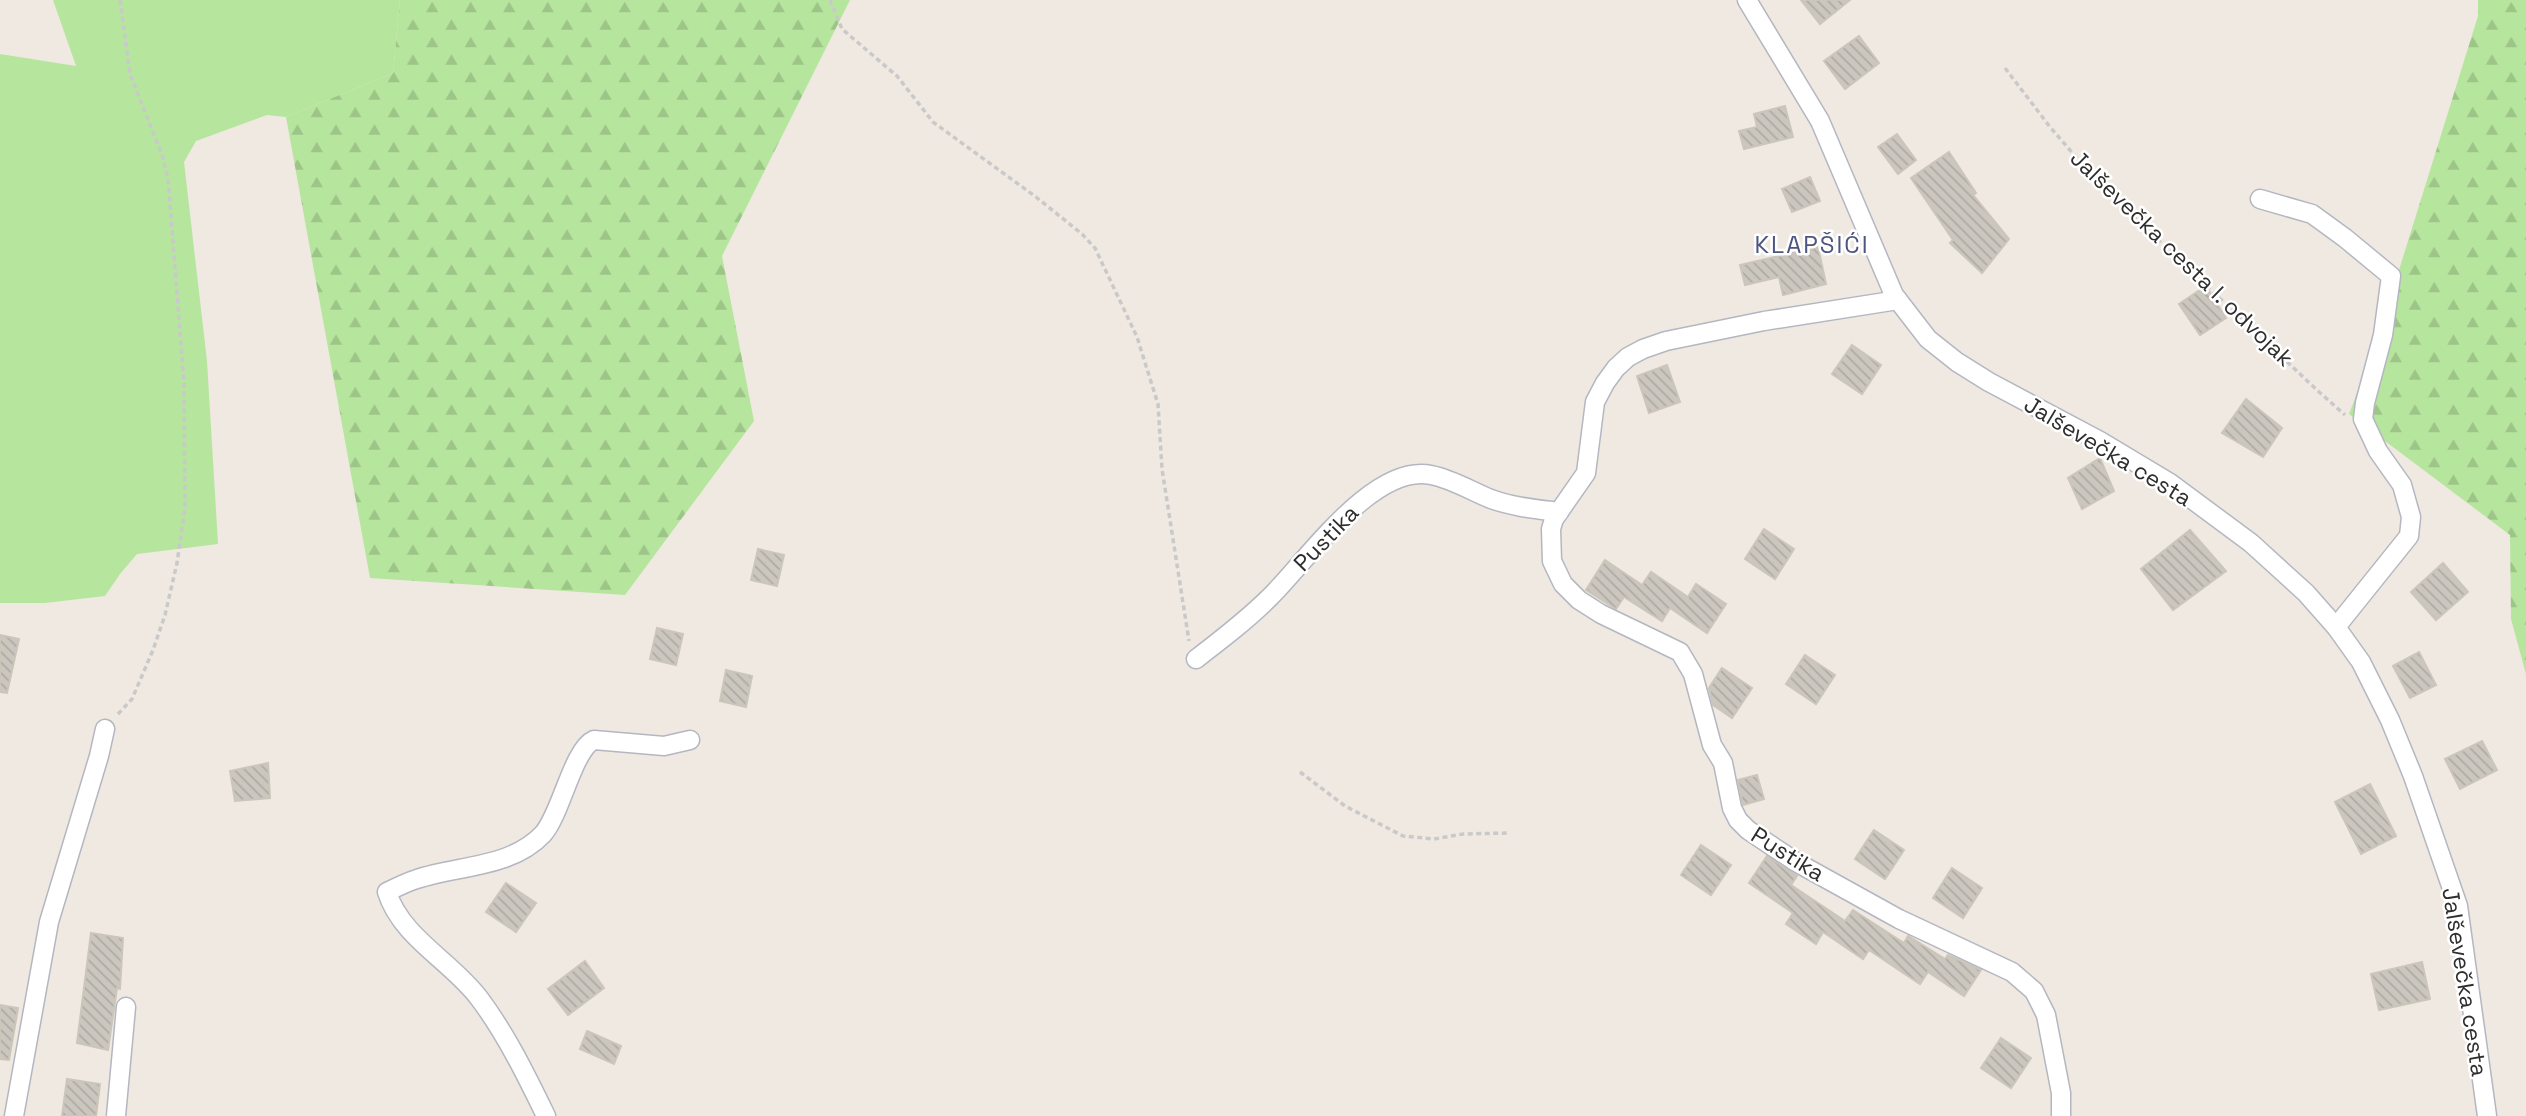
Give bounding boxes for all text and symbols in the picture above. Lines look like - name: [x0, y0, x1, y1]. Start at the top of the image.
- street label: Jalševečka cesta I. odvojak: [2064, 143, 2300, 373]
- district label: KLAPŠIĆI: [1754, 229, 1870, 260]
- street label: Jalševečka cesta: [2019, 389, 2197, 513]
- street label: Pustika: [1287, 498, 1365, 578]
- street label: Pustika: [1746, 820, 1830, 888]
- street label: Jalševečka cesta: [2435, 885, 2495, 1079]

